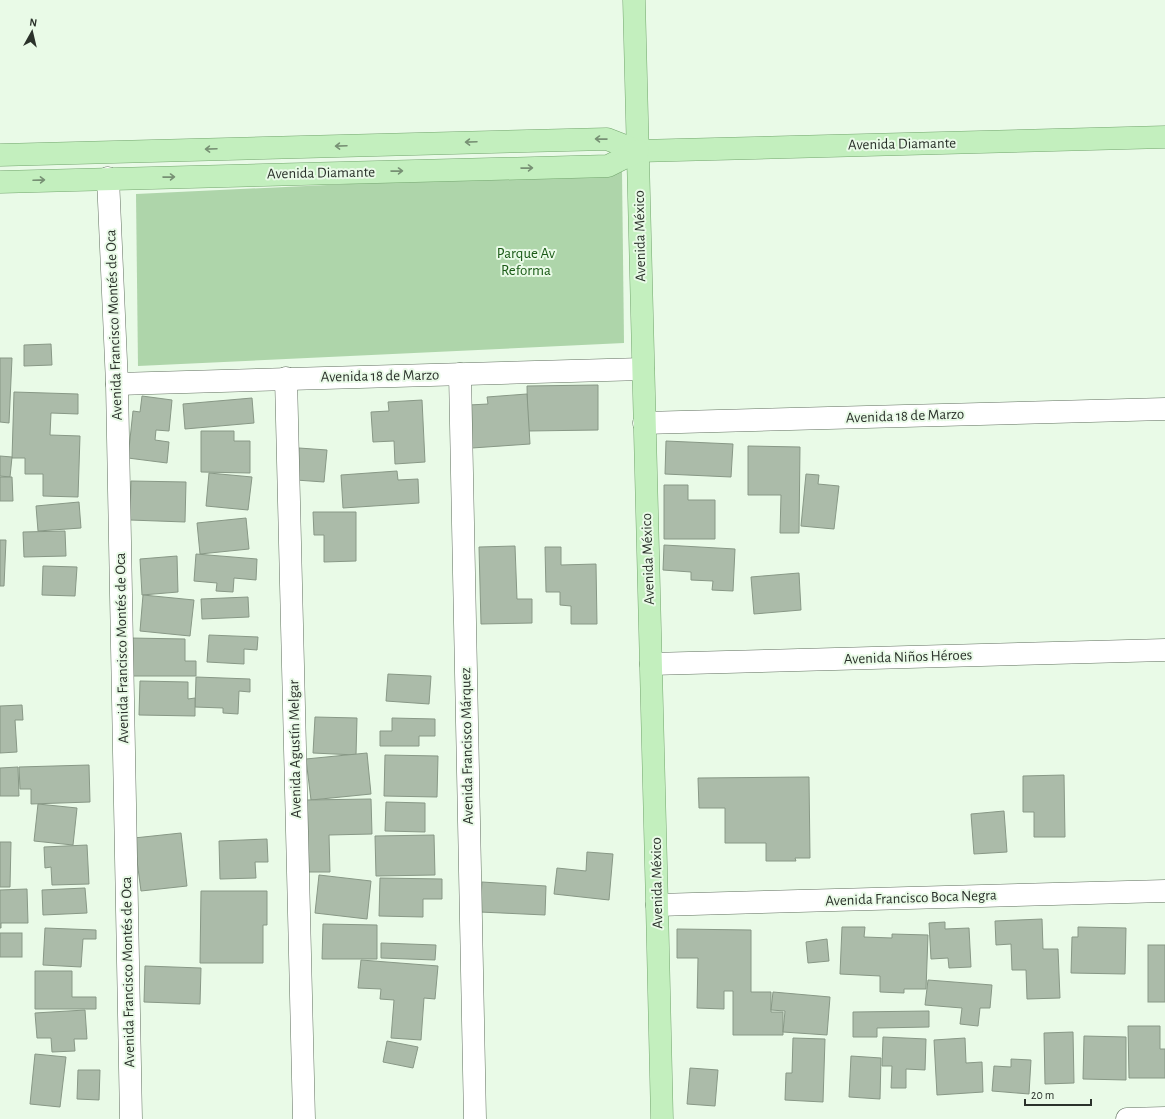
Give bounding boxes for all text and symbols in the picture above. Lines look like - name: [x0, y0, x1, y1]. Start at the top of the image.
- north arrow: [12, 12, 52, 52]
- text: N: [29, 17, 38, 29]
- one-way arrow: [595, 135, 608, 143]
- street label: Avenida Diamante: [848, 136, 956, 152]
- one-way arrow: [465, 139, 478, 146]
- one-way arrow: [335, 142, 348, 150]
- one-way arrow: [205, 145, 218, 153]
- one-way arrow: [520, 164, 533, 172]
- street label: Avenida Diamante: [267, 165, 375, 181]
- one-way arrow: [390, 167, 403, 175]
- one-way arrow: [162, 173, 175, 180]
- one-way arrow: [32, 177, 45, 184]
- street label: Avenida México: [632, 190, 648, 282]
- street label: Avenida Francisco Montés de Oca: [103, 229, 125, 421]
- park label: Parque Av Reforma: [497, 246, 556, 278]
- street label: Avenida 18 de Marzo: [321, 367, 439, 385]
- street label: Avenida 18 de Marzo: [846, 406, 964, 426]
- street label: Avenida México: [639, 513, 657, 605]
- street label: Avenida Francisco Montés de Oca: [113, 552, 131, 744]
- street label: Avenida Niños Héroes: [844, 647, 972, 667]
- street label: Avenida Francisco Márquez: [458, 667, 476, 825]
- street label: Avenida Agustín Melgar: [286, 679, 304, 818]
- street label: Avenida México: [649, 837, 665, 929]
- street label: Avenida Francisco Montés de Oca: [119, 876, 137, 1068]
- street label: Avenida Francisco Boca Negra: [825, 888, 997, 908]
- scale bar: [1025, 1081, 1091, 1107]
- text: 20 m: [1031, 1089, 1054, 1101]

